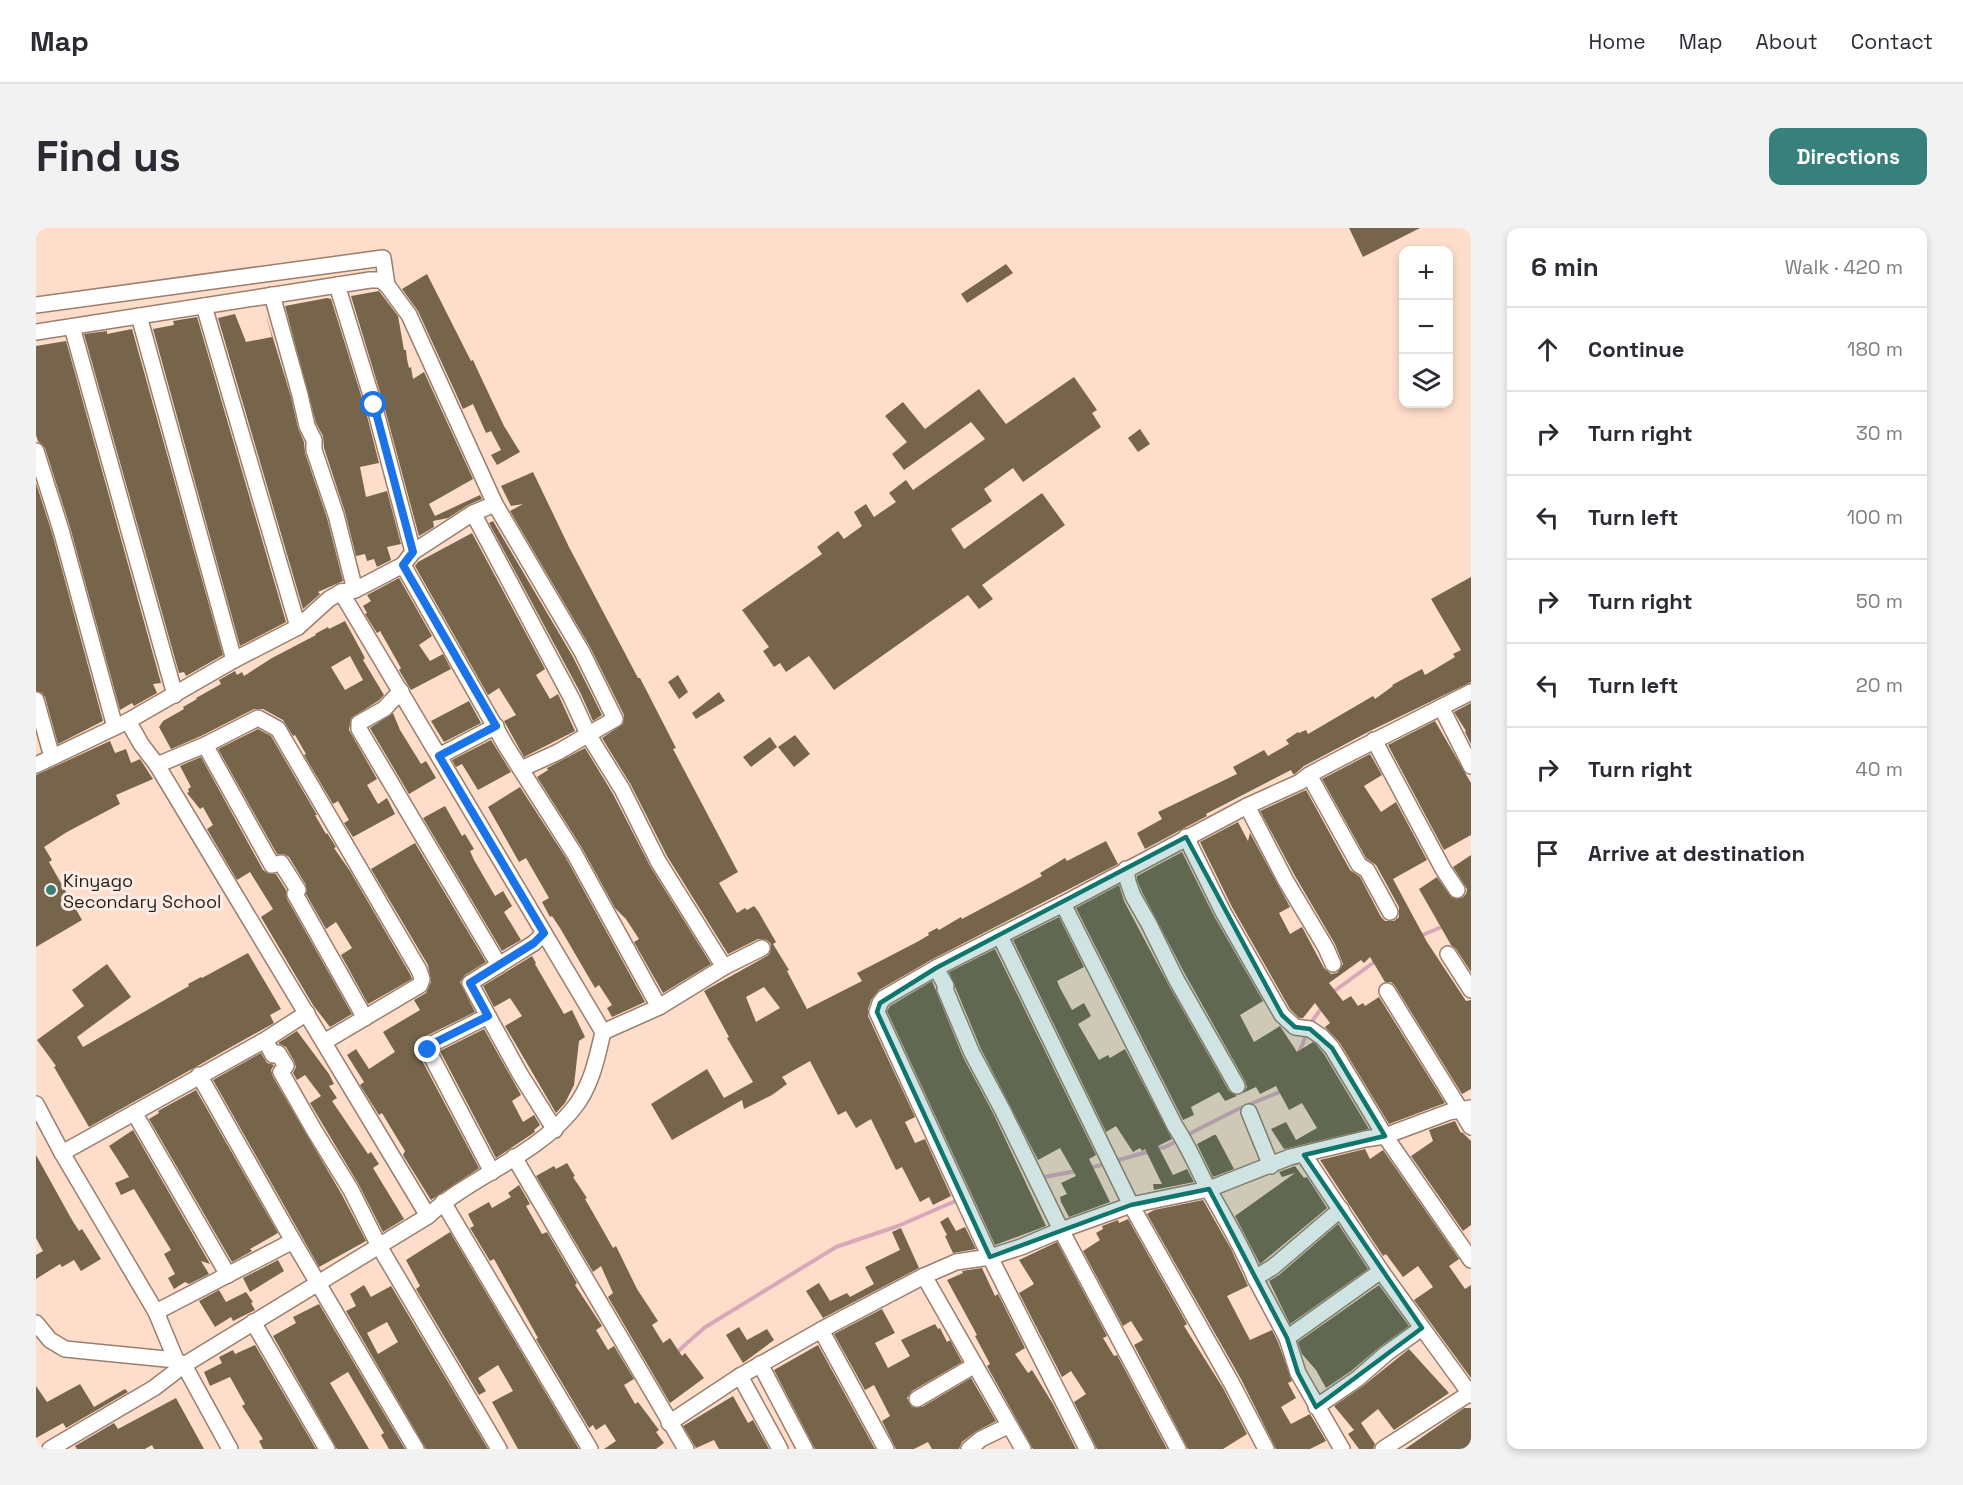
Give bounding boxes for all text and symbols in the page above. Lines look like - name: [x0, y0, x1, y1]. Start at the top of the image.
- text: Map: [30, 23, 89, 59]
- text: Home: [1588, 28, 1646, 55]
- text: Map: [1679, 28, 1723, 55]
- text: About: [1756, 28, 1818, 55]
- text: Contact: [1851, 28, 1933, 55]
- button: Directions: [1769, 128, 1927, 185]
- text: Find us: [36, 130, 181, 183]
- map controls: [1399, 246, 1453, 408]
- button: +: [1399, 246, 1453, 300]
- text: 6 min: [1531, 250, 1599, 284]
- text: Walk · 420 m: [1785, 254, 1903, 280]
- button: −: [1399, 300, 1453, 354]
- icon: ahead: [1531, 333, 1564, 366]
- text: Continue: [1588, 335, 1684, 363]
- text: 180 m: [1847, 336, 1903, 362]
- button: layers: [1399, 354, 1453, 408]
- route start: [360, 391, 386, 417]
- icon: right: [1531, 417, 1564, 450]
- text: Turn right: [1588, 419, 1693, 447]
- text: 30 m: [1856, 420, 1903, 446]
- icon: left: [1531, 501, 1564, 534]
- text: Turn left: [1588, 503, 1678, 531]
- text: 100 m: [1847, 504, 1903, 530]
- icon: right: [1531, 585, 1564, 618]
- text: Turn right: [1588, 587, 1693, 615]
- text: 50 m: [1856, 588, 1903, 614]
- icon: left: [1531, 669, 1564, 702]
- text: Turn left: [1588, 671, 1678, 699]
- text: 20 m: [1856, 672, 1903, 698]
- icon: right: [1531, 753, 1564, 786]
- text: Turn right: [1588, 755, 1693, 783]
- text: 40 m: [1855, 756, 1903, 782]
- icon: arrive: [1531, 837, 1564, 870]
- text: Arrive at destination: [1588, 839, 1805, 867]
- place label: Kinyago Secondary School: [63, 869, 221, 913]
- marker: Kinyago Secondary School: [44, 883, 58, 897]
- route end: [414, 1036, 440, 1062]

